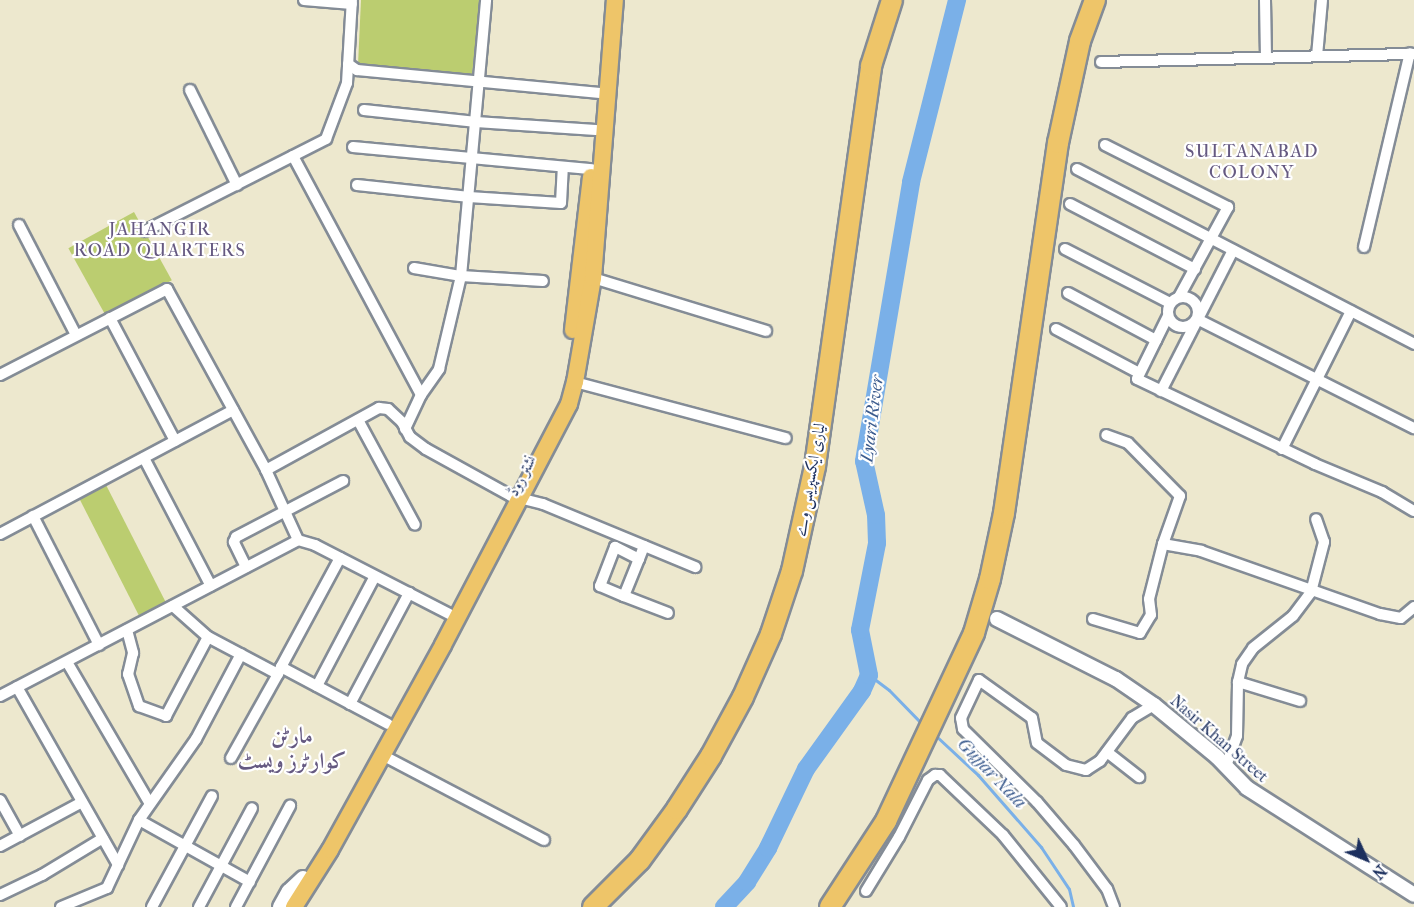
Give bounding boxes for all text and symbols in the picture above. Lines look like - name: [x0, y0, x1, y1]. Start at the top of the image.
- district label: SULTANABAD COLONY: [1185, 142, 1319, 184]
- district label: JAHANGIR ROAD QUARTERS: [74, 220, 246, 262]
- water label: Lyari River: [857, 374, 889, 464]
- street label: لیاری ایکسپریس وے: [791, 422, 829, 538]
- street label: نشتر روڈ: [504, 452, 540, 500]
- street label: Nasir Khan Street: [1166, 691, 1272, 787]
- district label: مارٹن کوارٹرز ویسٹ: [238, 723, 346, 774]
- water label: Gujjar Nala: [952, 734, 1030, 814]
- north arrow: [1336, 829, 1396, 889]
- text: N: [1368, 861, 1390, 883]

